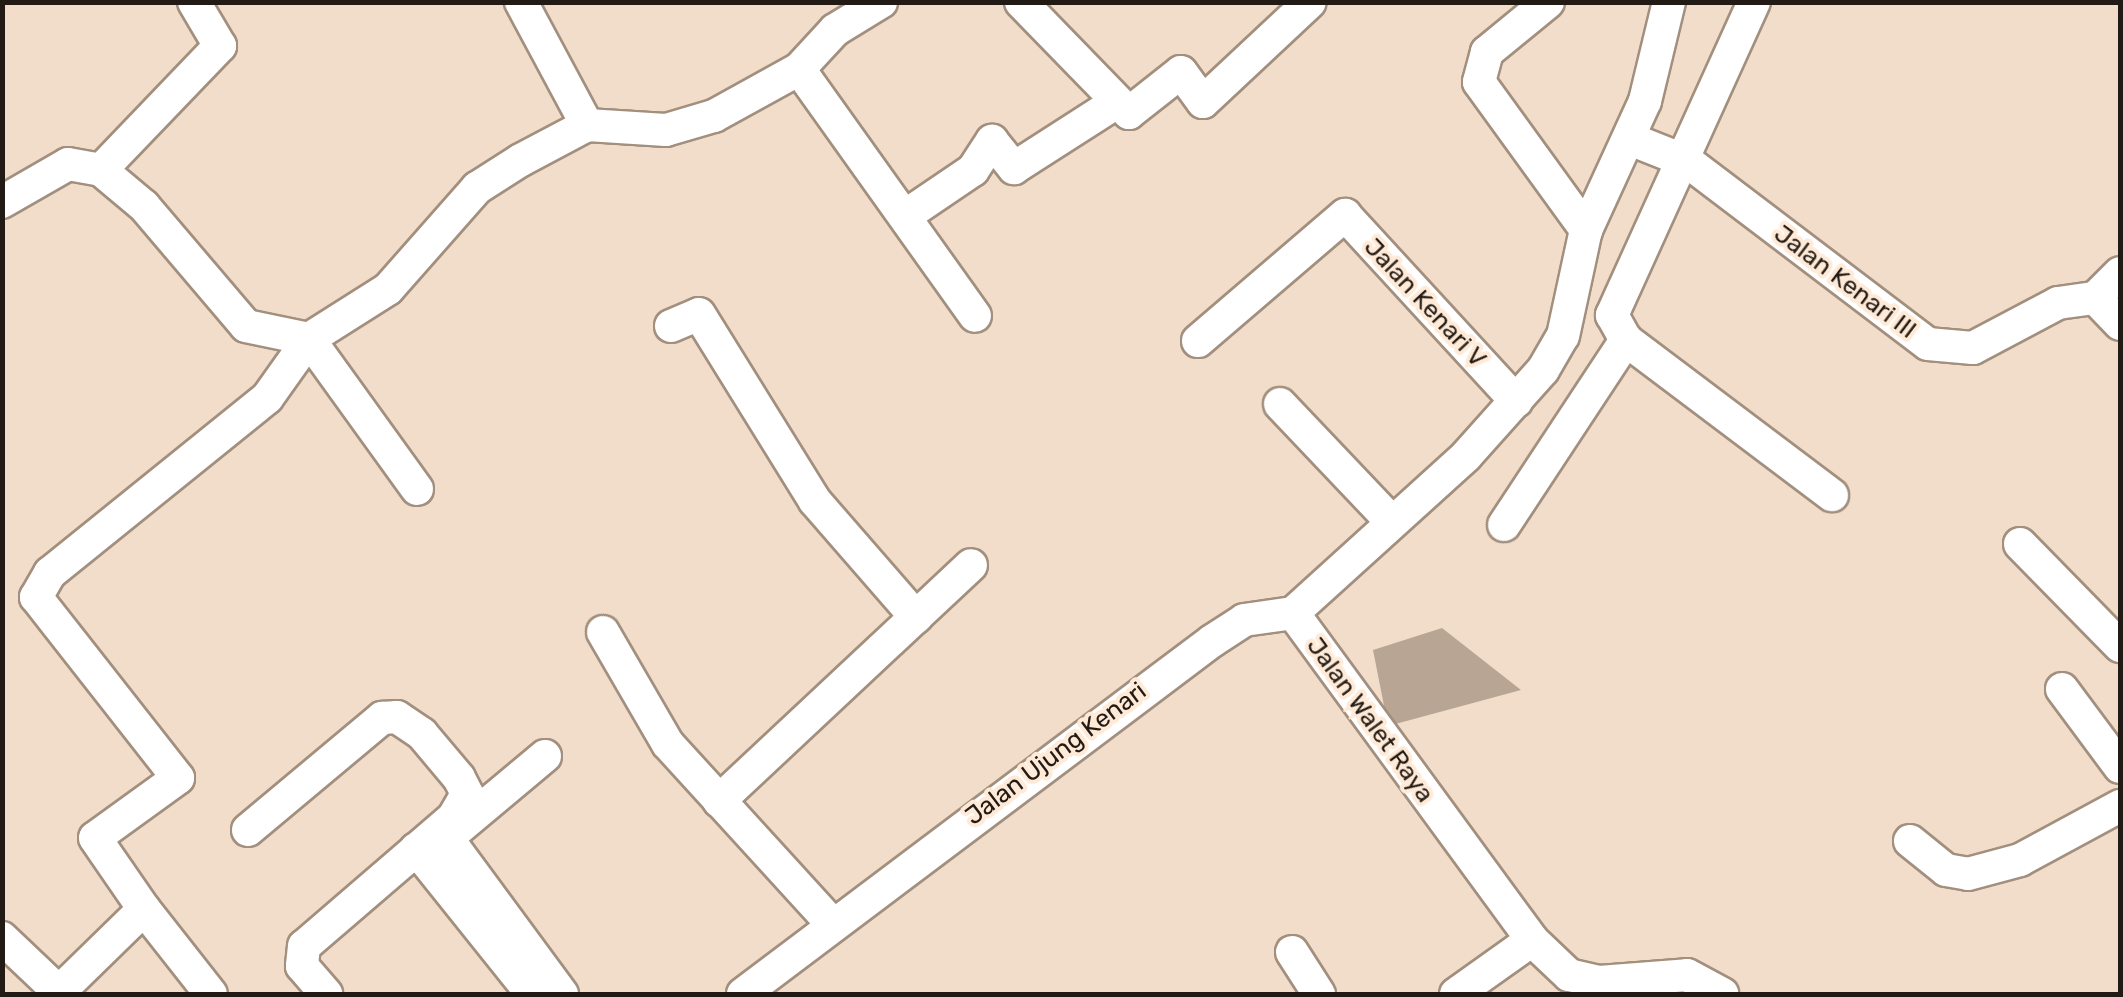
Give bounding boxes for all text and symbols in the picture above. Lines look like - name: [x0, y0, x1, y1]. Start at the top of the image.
- street label: Jalan Kenari III: [1768, 219, 1922, 345]
- street label: Jalan Kenari V: [1357, 232, 1493, 374]
- street label: Jalan Walet Raya: [1300, 632, 1440, 808]
- street label: Jalan Ujung Kenari: [960, 676, 1152, 832]

